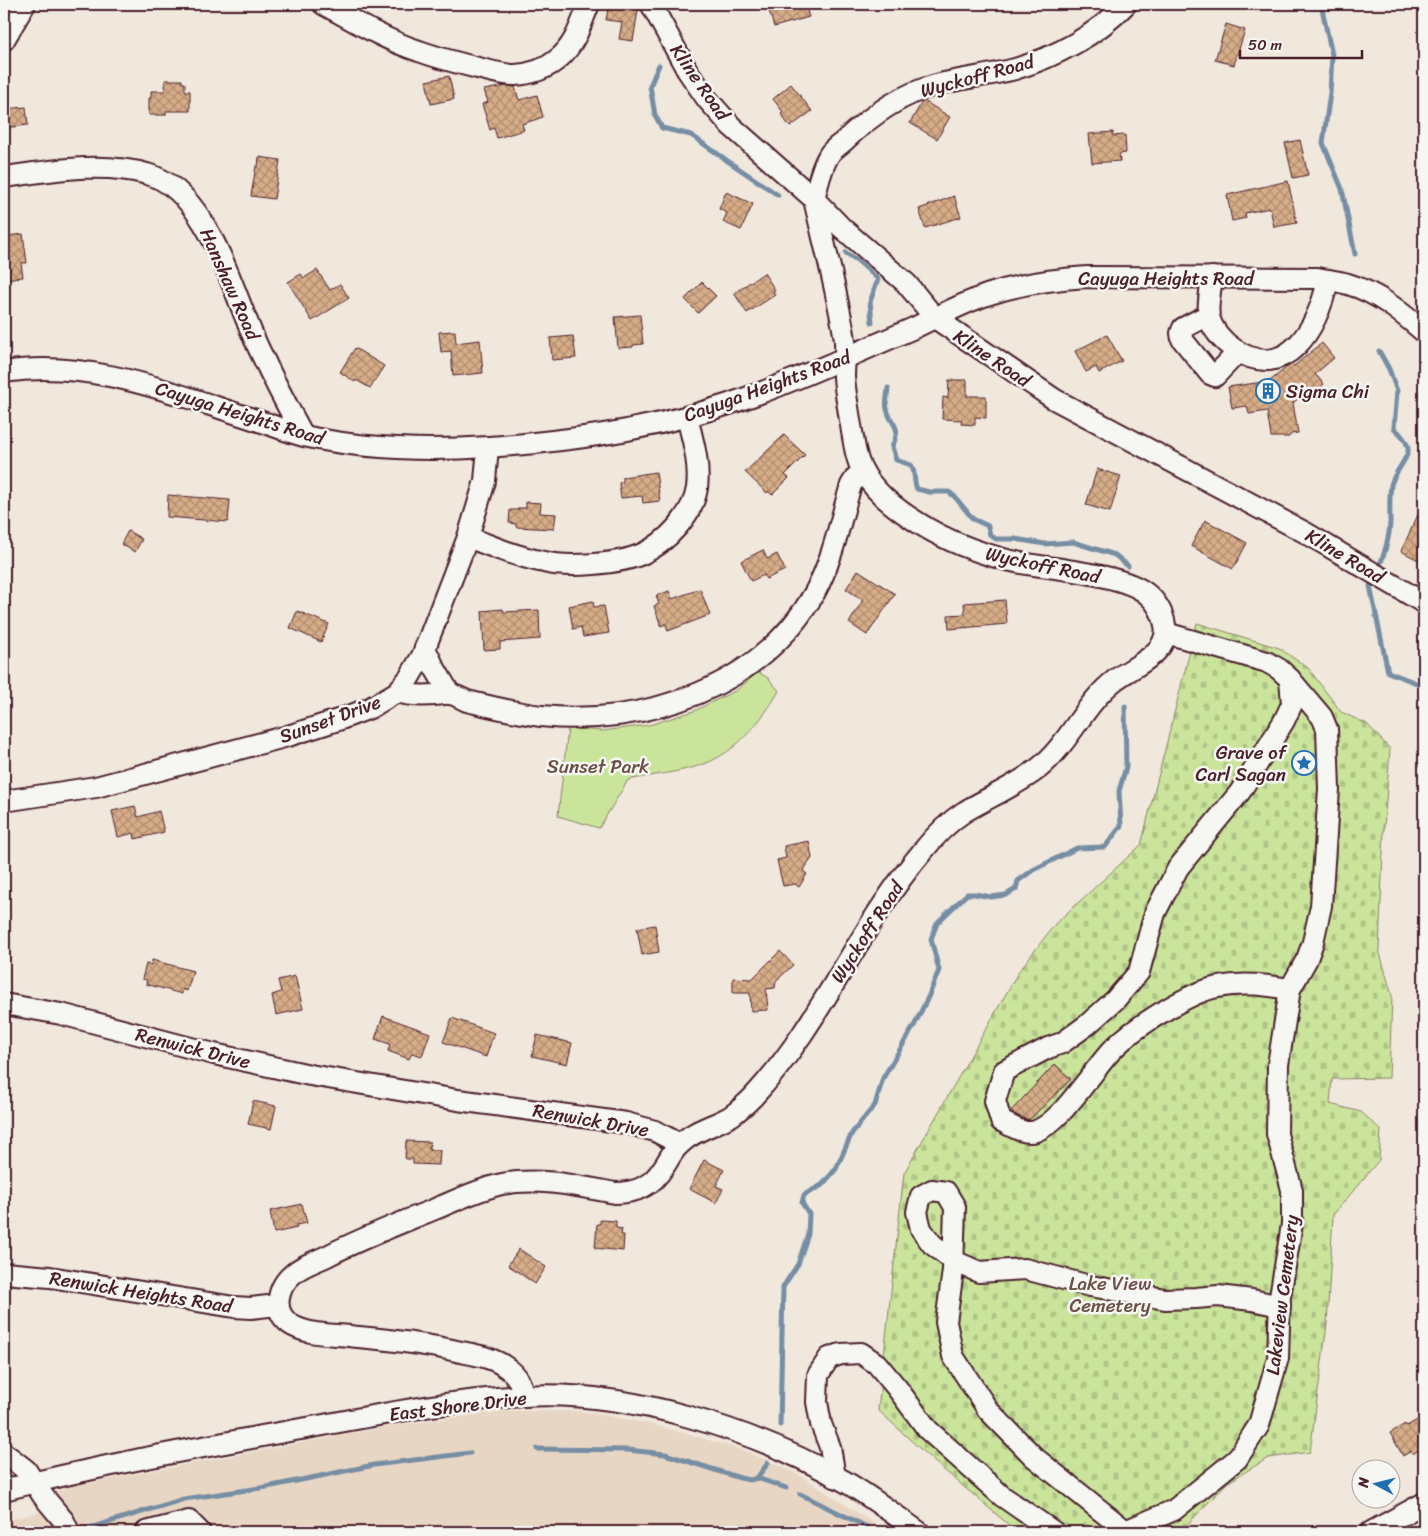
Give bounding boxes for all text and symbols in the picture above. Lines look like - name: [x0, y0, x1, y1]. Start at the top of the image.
- scale bar: [1240, 28, 1363, 60]
- text: 50 m: [1248, 32, 1283, 58]
- street label: Kline Road: [661, 37, 740, 129]
- street label: Wyckoff Road: [917, 45, 1039, 107]
- street label: Hanshaw Road: [191, 222, 270, 346]
- street label: Cayuga Heights Road: [1078, 262, 1256, 295]
- street label: Kline Road: [946, 320, 1039, 397]
- street label: Cayuga Heights Road: [679, 340, 857, 431]
- street label: Cayuga Heights Road: [151, 372, 331, 455]
- place label: Sigma Chi: [1286, 375, 1370, 408]
- building icon: Sigma Chi: [1255, 378, 1281, 404]
- street label: Kline Road: [1299, 519, 1393, 594]
- street label: Wyckoff Road: [983, 537, 1105, 594]
- street label: Sunset Drive: [274, 685, 386, 753]
- place label: Grave of Carl Sagan: [1196, 736, 1288, 791]
- park label: Sunset Park: [547, 750, 649, 783]
- place icon: Grave of Carl Sagan: [1291, 750, 1317, 776]
- street label: Wyckoff Road: [822, 873, 914, 990]
- street label: Renwick Drive: [132, 1018, 254, 1078]
- street label: Renwick Drive: [530, 1094, 652, 1146]
- street label: Lakeview Cemetery: [1256, 1213, 1308, 1377]
- street label: Renwick Heights Road: [47, 1261, 237, 1323]
- park label: Lake View Cemetery: [1069, 1267, 1151, 1322]
- street label: East Shore Drive: [387, 1381, 529, 1431]
- north arrow: [1350, 1458, 1400, 1508]
- text: N: [1350, 1476, 1377, 1490]

